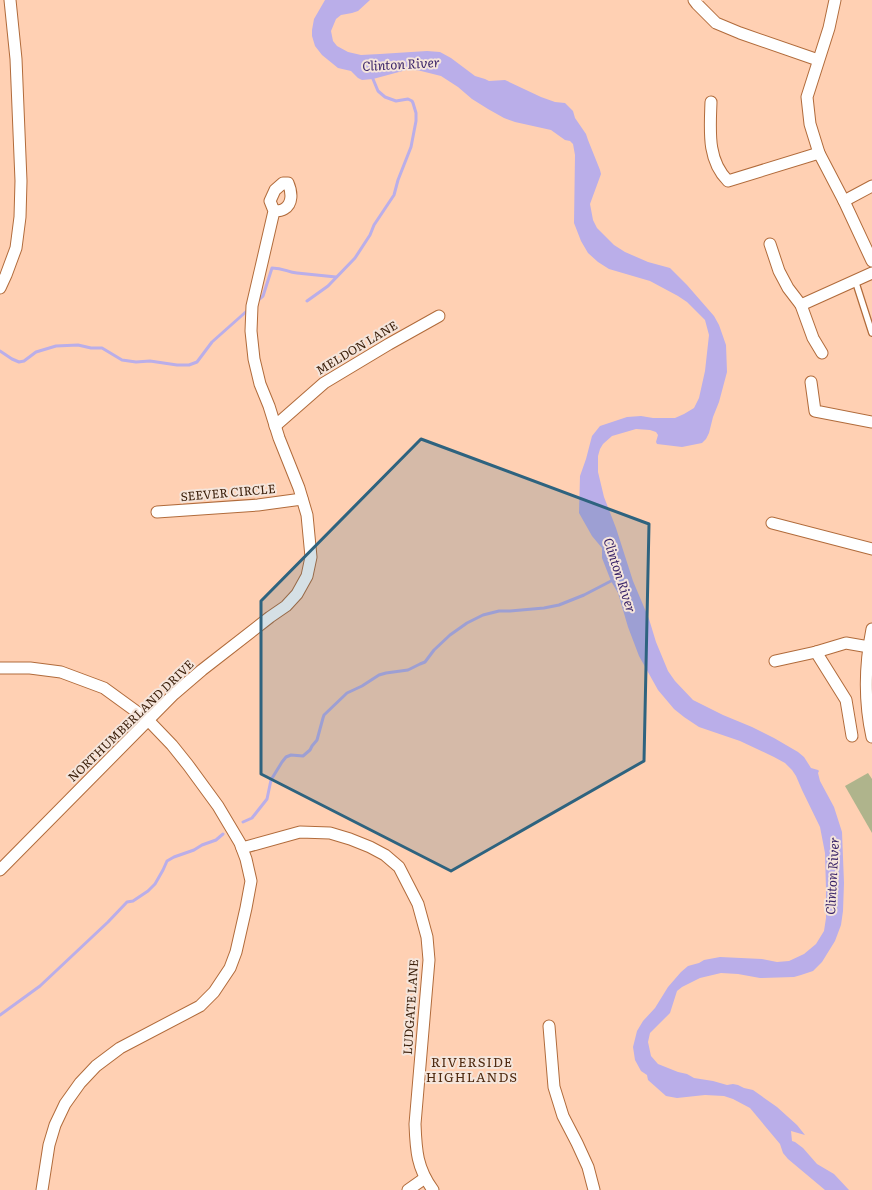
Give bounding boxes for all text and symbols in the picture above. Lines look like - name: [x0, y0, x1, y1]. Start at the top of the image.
- water label: Clinton River: [362, 52, 440, 75]
- street label: MELDON LANE: [312, 316, 401, 379]
- street label: SEEVER CIRCLE: [180, 479, 276, 505]
- water label: Clinton River: [599, 535, 641, 615]
- street label: NORTHUMBERLAND DRIVE: [63, 655, 198, 785]
- water label: Clinton River: [820, 837, 843, 915]
- street label: LUDGATE LANE: [398, 958, 422, 1055]
- district label: RIVERSIDE HIGHLANDS: [426, 1052, 518, 1086]

